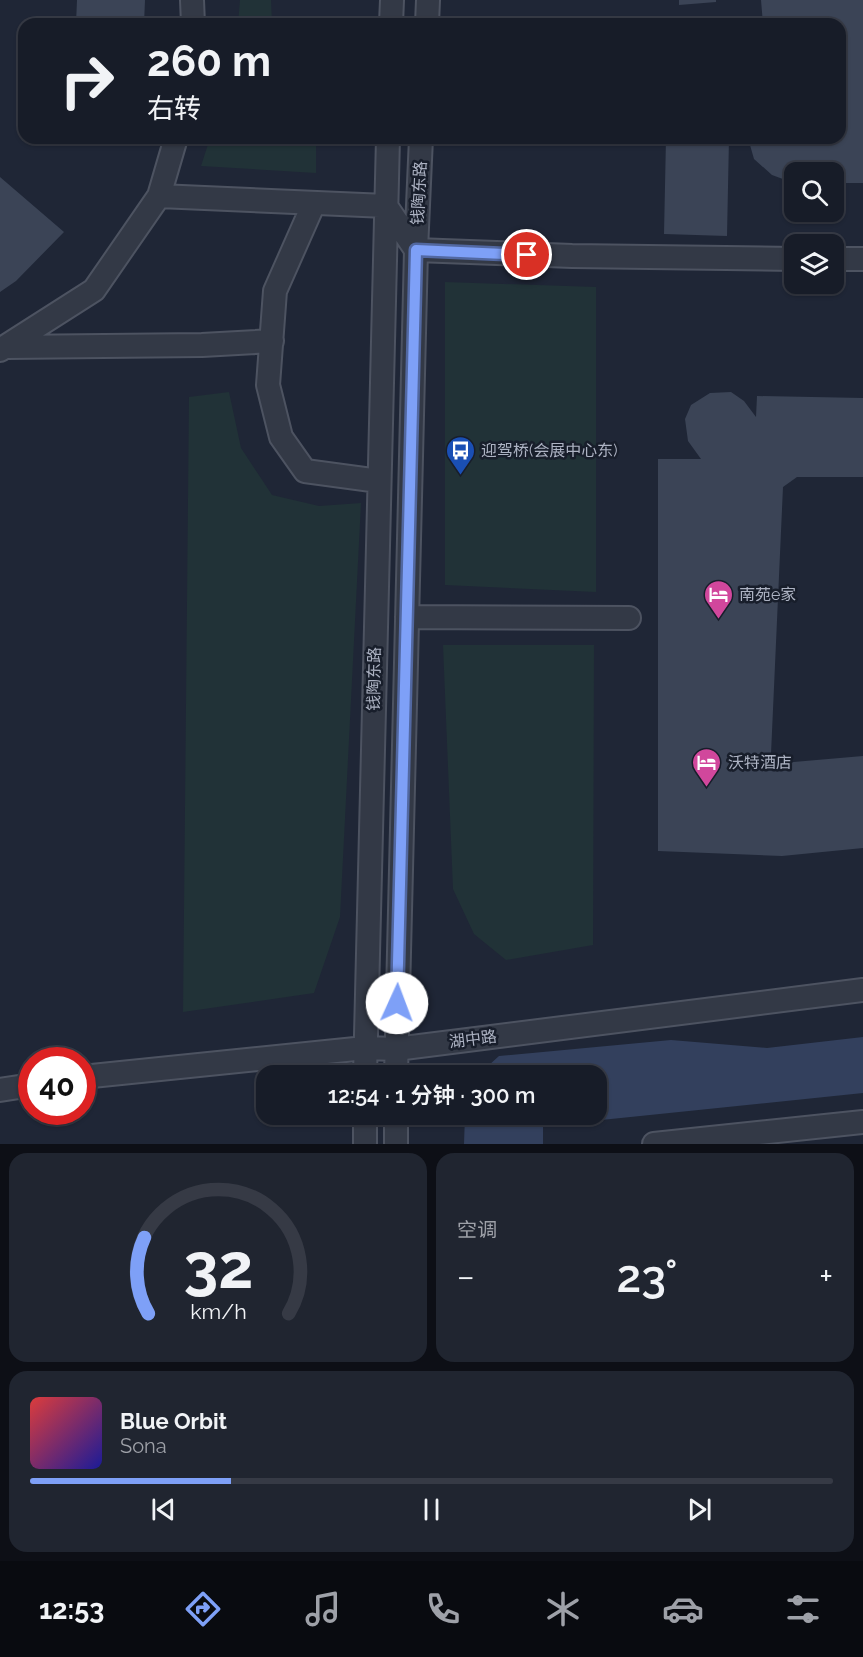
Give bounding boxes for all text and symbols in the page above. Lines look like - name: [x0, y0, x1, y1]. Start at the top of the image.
- text: 260 m: [147, 37, 271, 86]
- icon: right: [48, 42, 126, 120]
- text: 右转: [147, 93, 201, 124]
- street label: 钱陶东路: [408, 161, 430, 225]
- map controls: [784, 162, 844, 294]
- button: search: [784, 162, 844, 222]
- pin: [501, 229, 552, 280]
- button: layers: [784, 234, 844, 294]
- icon: arrive: [510, 238, 543, 271]
- bus stop icon: 迎驾桥(会展中心东): [444, 434, 476, 476]
- place label: 迎驾桥(会展中心东): [481, 441, 618, 460]
- hotel icon: 南苑e家: [702, 578, 734, 620]
- place label: 南苑e家: [739, 585, 796, 604]
- street label: 钱陶东路: [364, 647, 384, 711]
- hotel icon: 沃特酒店: [691, 746, 723, 788]
- place label: 沃特酒店: [728, 753, 792, 772]
- position arrow: [365, 971, 429, 1035]
- street label: 湖中路: [448, 1027, 498, 1051]
- speed limit sign: 40: [18, 1047, 96, 1125]
- text: 12:54 · 1 分钟 · 300 m: [328, 1082, 535, 1108]
- text: 空调: [457, 1218, 497, 1242]
- text: 32: [183, 1229, 253, 1303]
- text: 23°: [617, 1250, 678, 1303]
- text: −: [457, 1257, 475, 1296]
- text: +: [819, 1257, 833, 1296]
- text: km/h: [190, 1300, 246, 1325]
- text: Blue Orbit: [120, 1408, 227, 1434]
- text: Sona: [120, 1434, 167, 1458]
- icon: previous: [147, 1493, 180, 1526]
- icon: pause: [415, 1493, 448, 1526]
- icon: next: [683, 1493, 716, 1526]
- icon: directions: [182, 1588, 224, 1630]
- icon: music: [302, 1588, 344, 1630]
- icon: phone: [422, 1588, 464, 1630]
- icon: climate: [542, 1588, 584, 1630]
- icon: car: [662, 1588, 704, 1630]
- icon: filters: [782, 1588, 824, 1630]
- text: 12:53: [39, 1594, 104, 1625]

